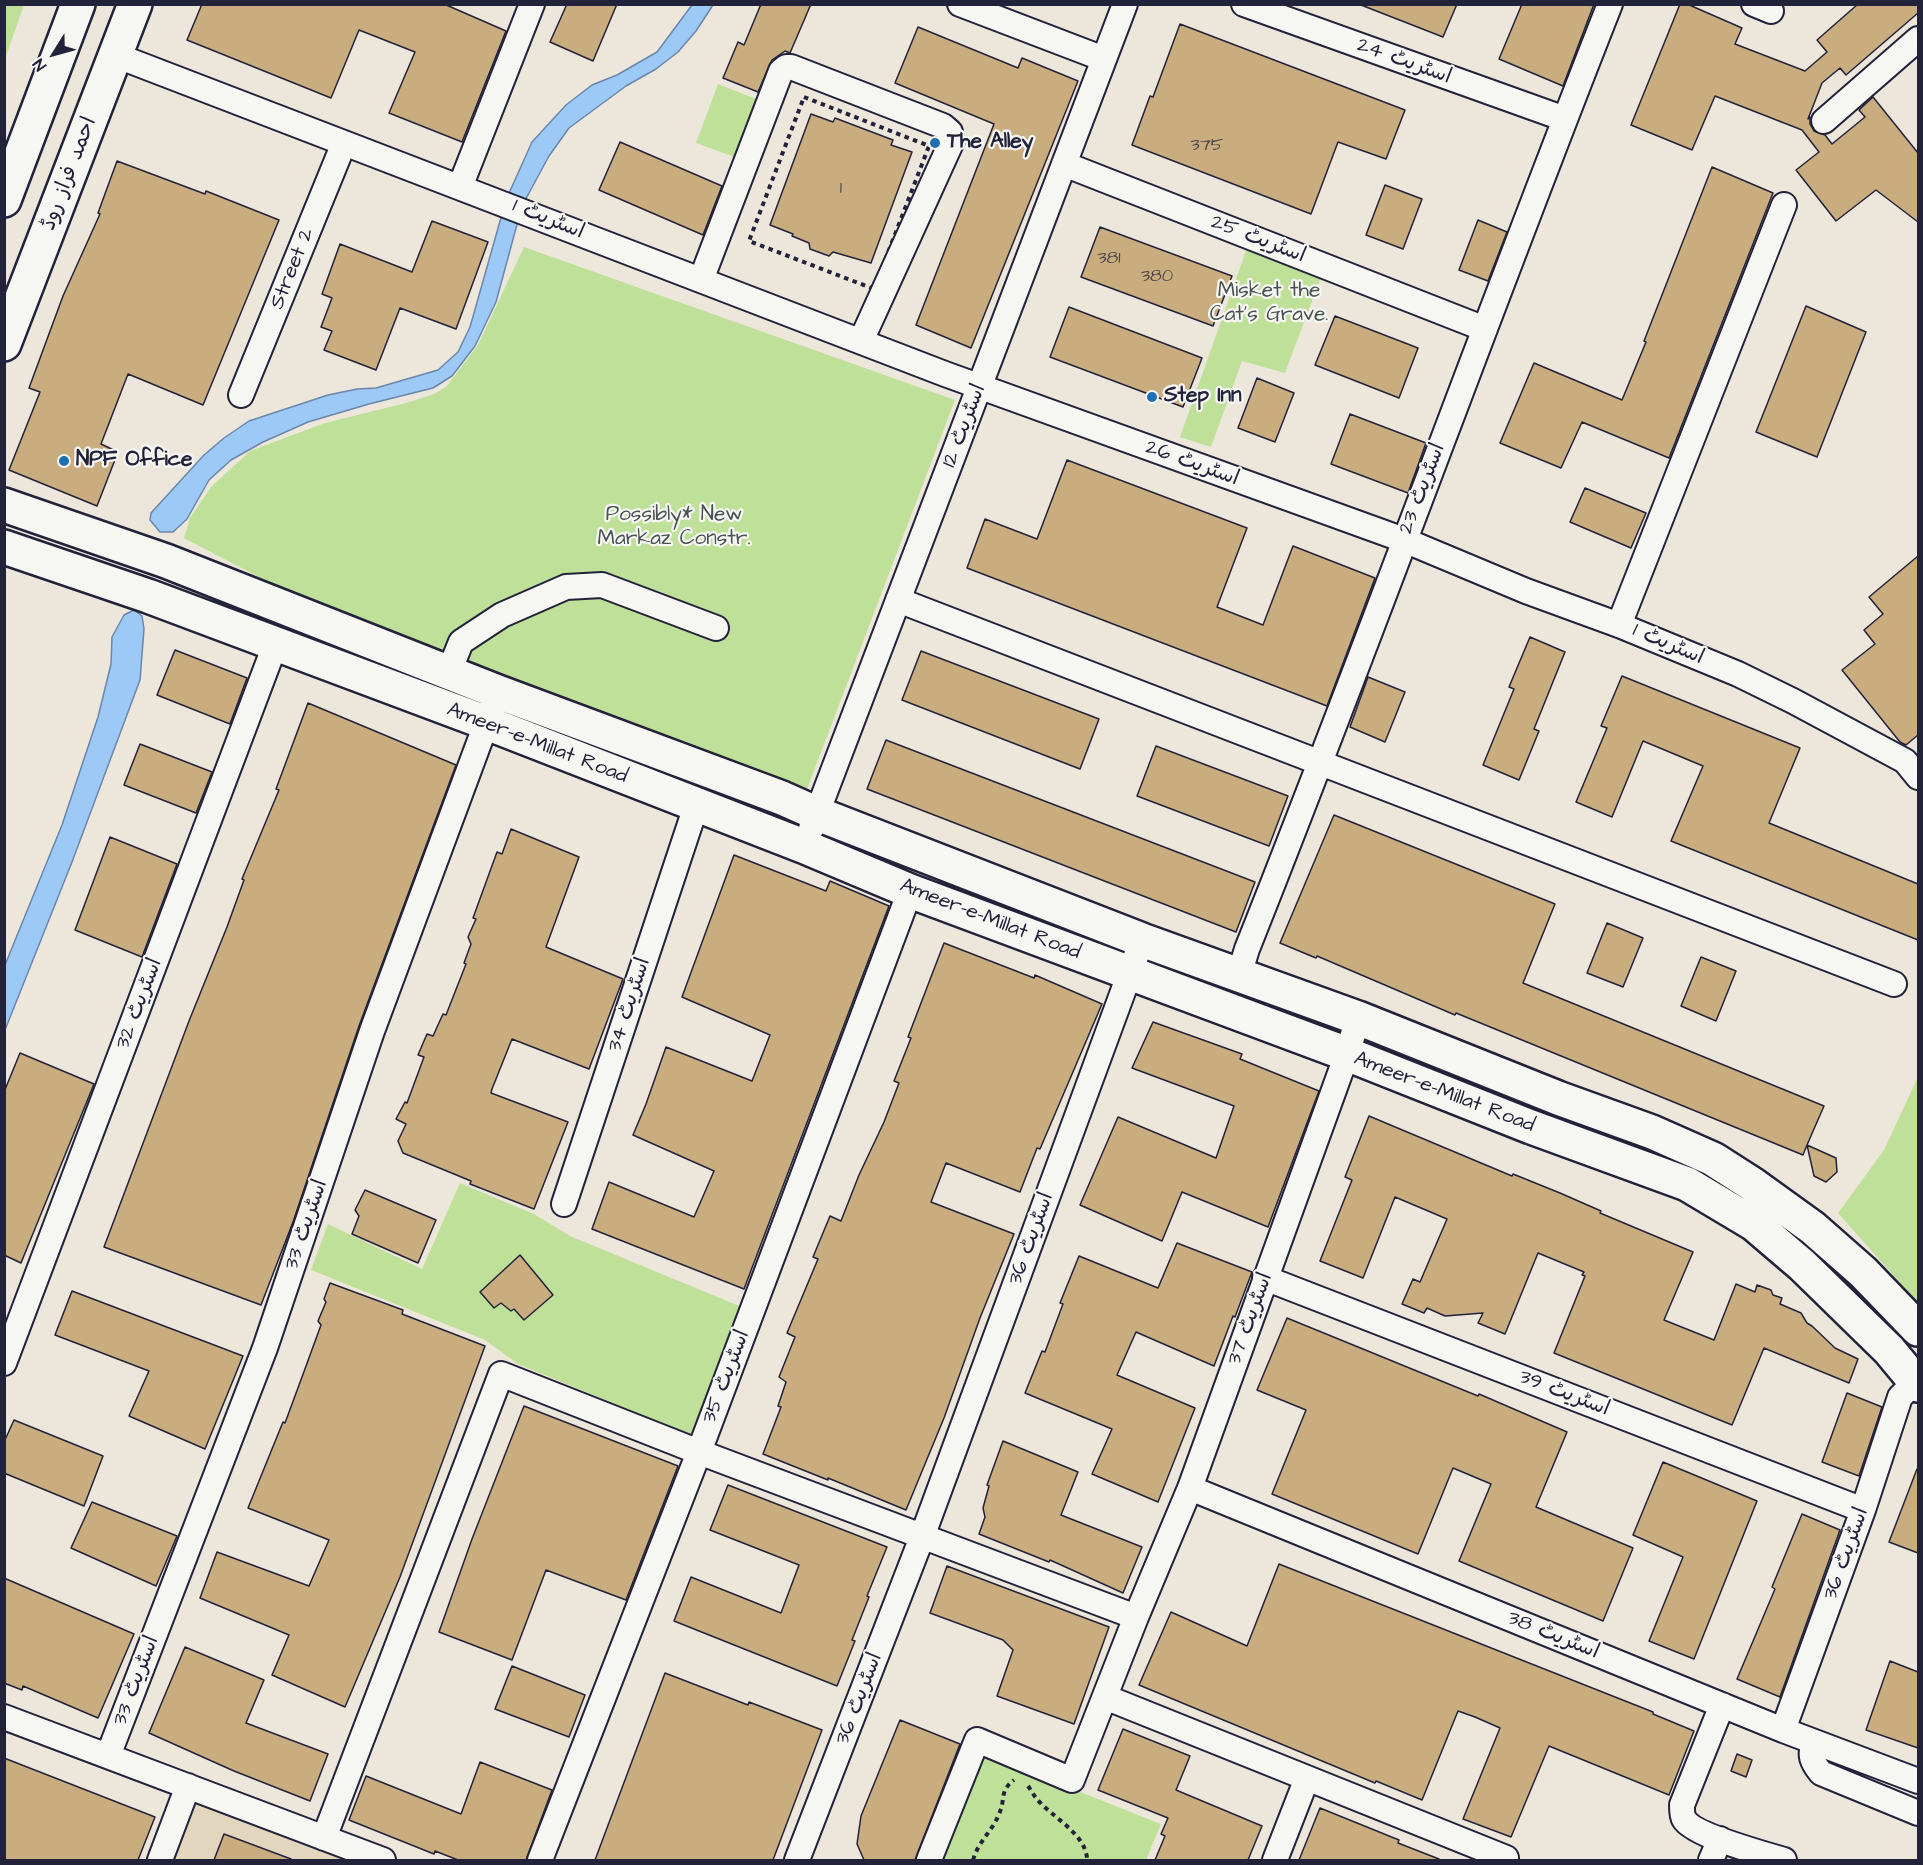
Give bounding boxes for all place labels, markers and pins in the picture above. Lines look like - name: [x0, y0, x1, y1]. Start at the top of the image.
- place label: The Alley: [947, 130, 1033, 156]
- marker: The Alley: [928, 136, 942, 150]
- place label: Step Inn: [1164, 384, 1242, 410]
- marker: Step Inn: [1145, 390, 1159, 404]
- place label: NPF Office: [76, 448, 192, 474]
- marker: NPF Office: [57, 454, 71, 468]

